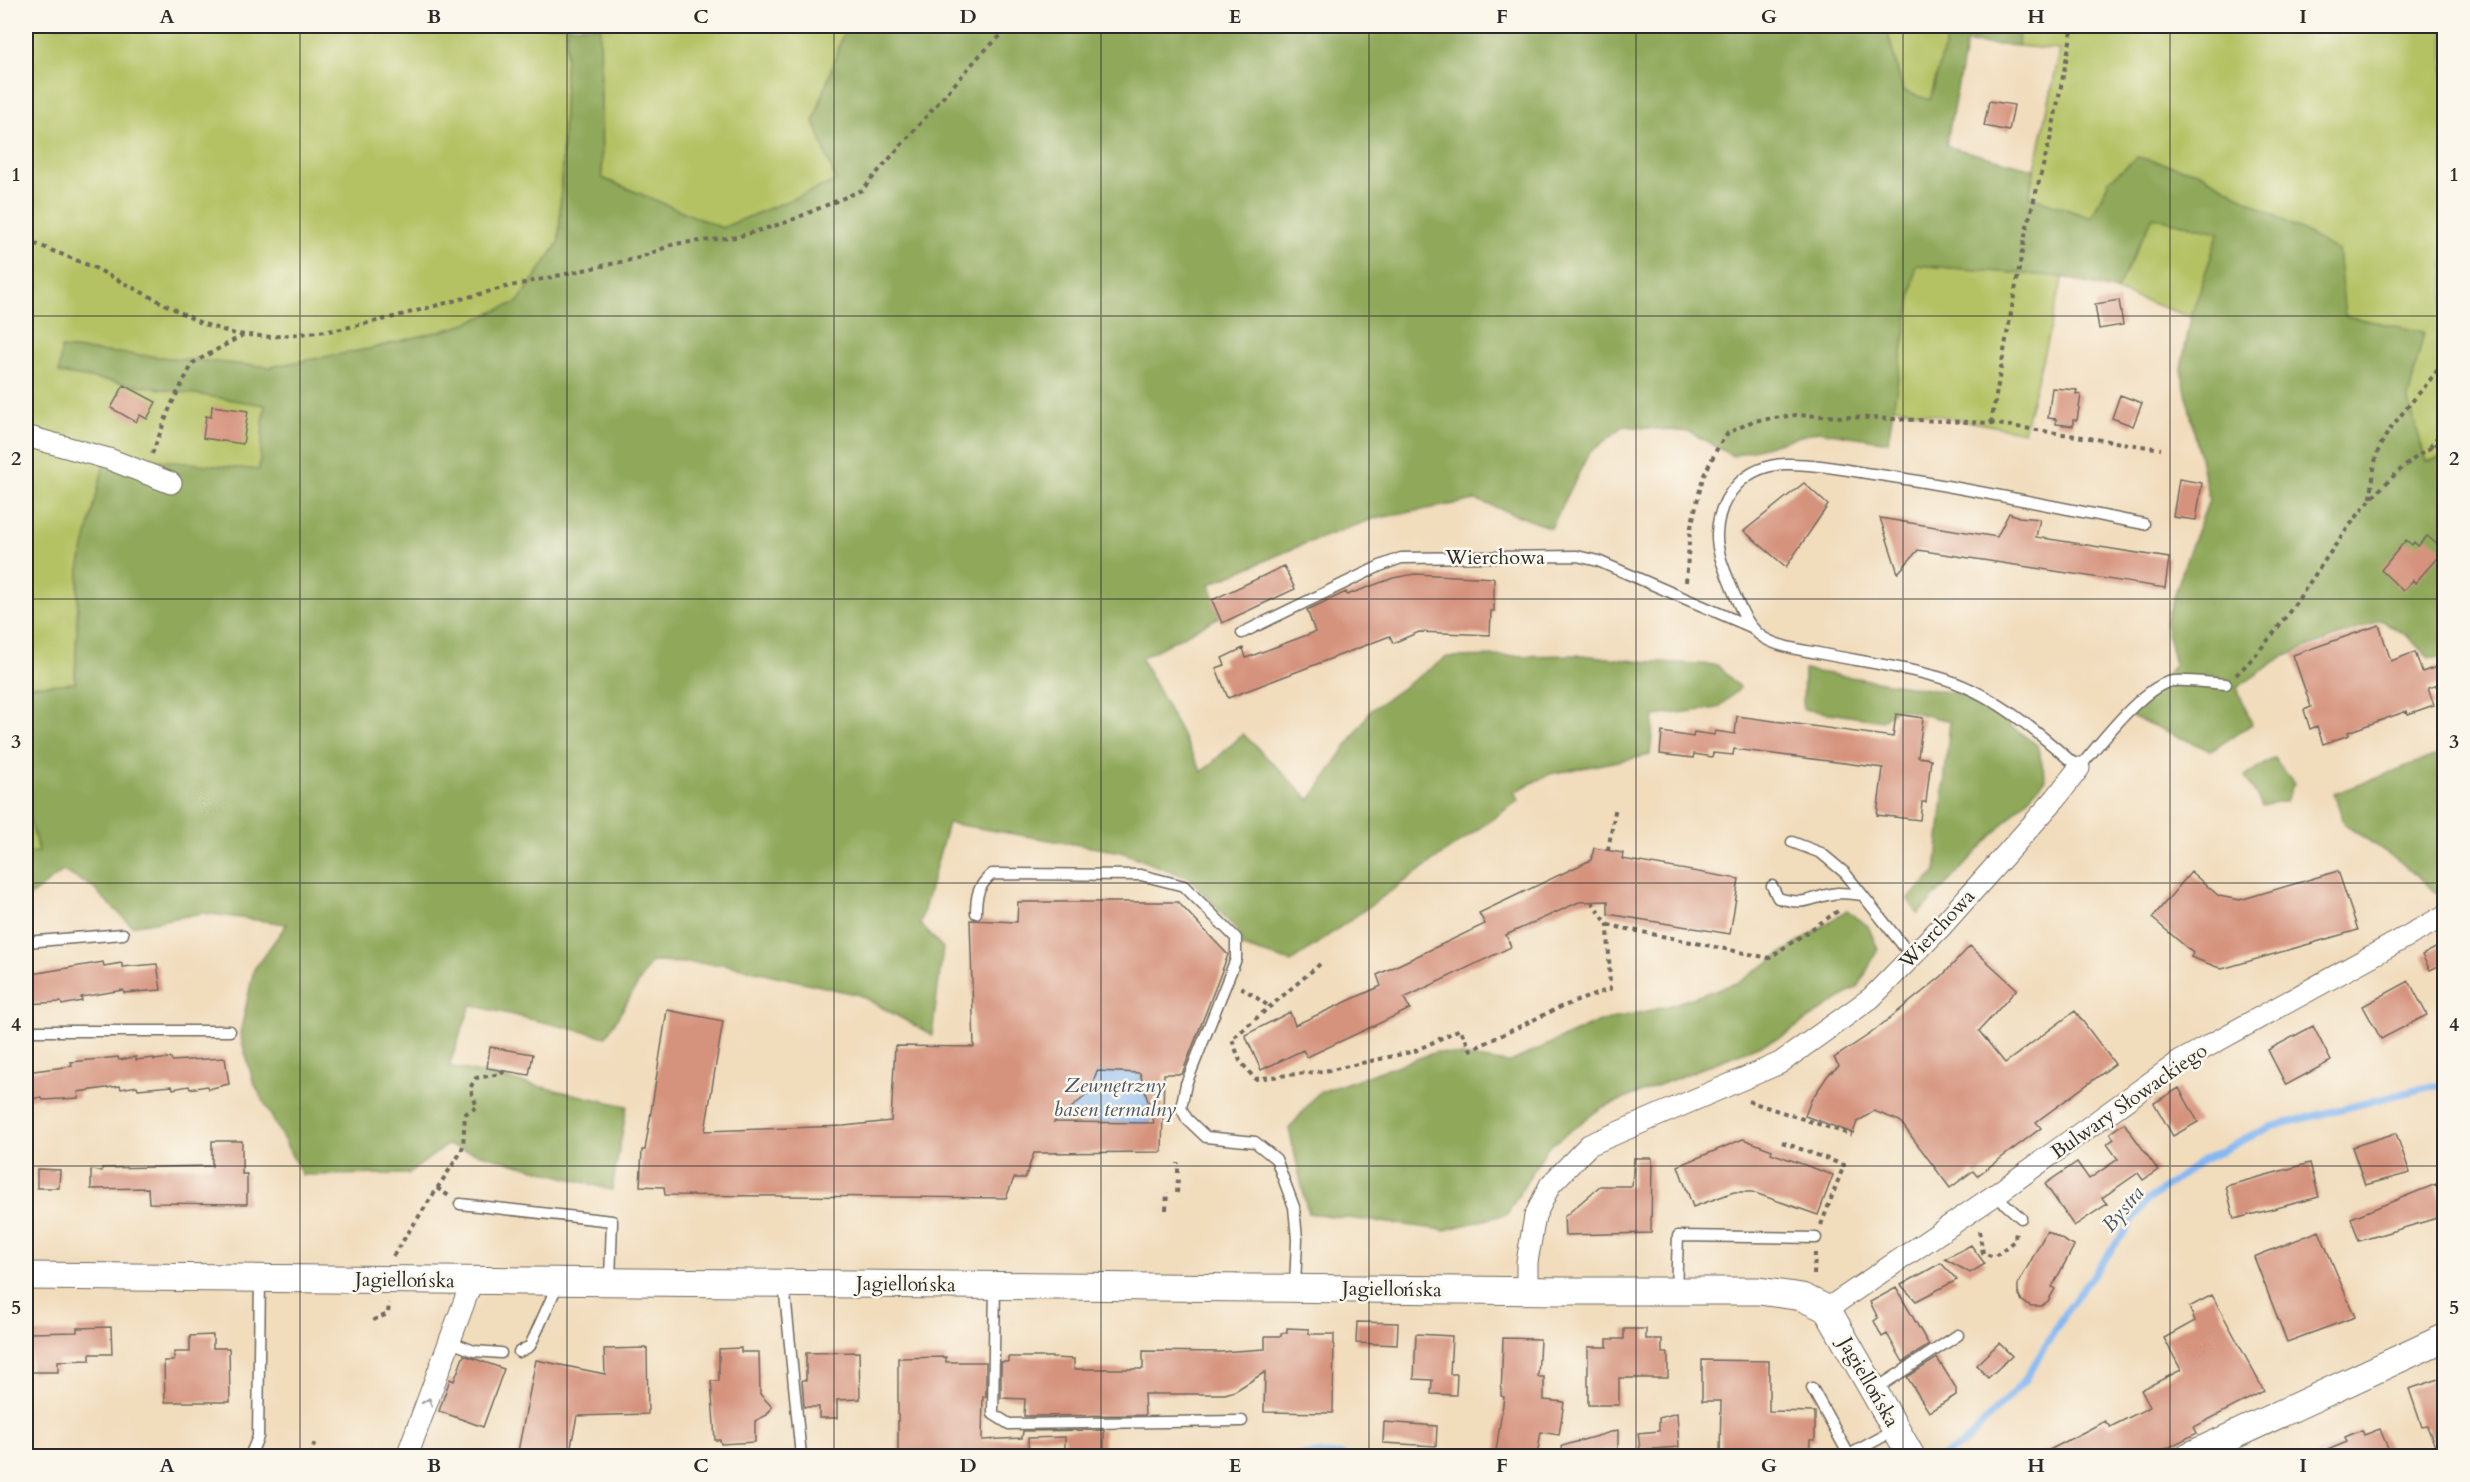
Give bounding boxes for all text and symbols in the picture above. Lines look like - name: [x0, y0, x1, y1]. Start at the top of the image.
- text: A: [159, 3, 175, 30]
- text: B: [427, 3, 441, 30]
- text: C: [693, 3, 709, 30]
- text: D: [959, 3, 977, 30]
- text: E: [1229, 3, 1241, 30]
- text: F: [1496, 3, 1508, 30]
- text: G: [1761, 3, 1777, 30]
- text: H: [2027, 3, 2045, 30]
- text: I: [2299, 3, 2307, 30]
- text: 1: [11, 161, 21, 188]
- text: 1: [2449, 161, 2459, 188]
- text: 2: [11, 445, 21, 472]
- text: 2: [2449, 445, 2459, 472]
- street label: Wierchowa: [1444, 544, 1545, 571]
- text: 3: [11, 728, 21, 755]
- text: 3: [2449, 728, 2459, 755]
- street label: Wierchowa: [1892, 883, 1981, 975]
- text: 4: [11, 1011, 21, 1038]
- text: 4: [2449, 1011, 2459, 1038]
- street label: Bulwary Słowackiego: [2045, 1037, 2213, 1165]
- water label: Zewnętrzny basen termalny: [1054, 1071, 1176, 1124]
- water label: Bystra: [2095, 1180, 2151, 1238]
- street label: Jagiellońska: [352, 1266, 455, 1294]
- street label: Jagiellońska: [853, 1270, 956, 1298]
- street label: Jagiellońska: [1339, 1275, 1442, 1303]
- text: 5: [11, 1294, 21, 1321]
- text: 5: [2449, 1294, 2459, 1321]
- street label: Jagiellońska: [1831, 1329, 1906, 1432]
- one-way arrow: [421, 1397, 433, 1408]
- text: A: [159, 1452, 175, 1479]
- text: B: [427, 1452, 441, 1479]
- text: C: [693, 1452, 709, 1479]
- text: D: [959, 1452, 977, 1479]
- text: E: [1229, 1452, 1241, 1479]
- text: F: [1496, 1452, 1508, 1479]
- text: G: [1761, 1452, 1777, 1479]
- text: H: [2027, 1452, 2045, 1479]
- text: I: [2299, 1452, 2307, 1479]

